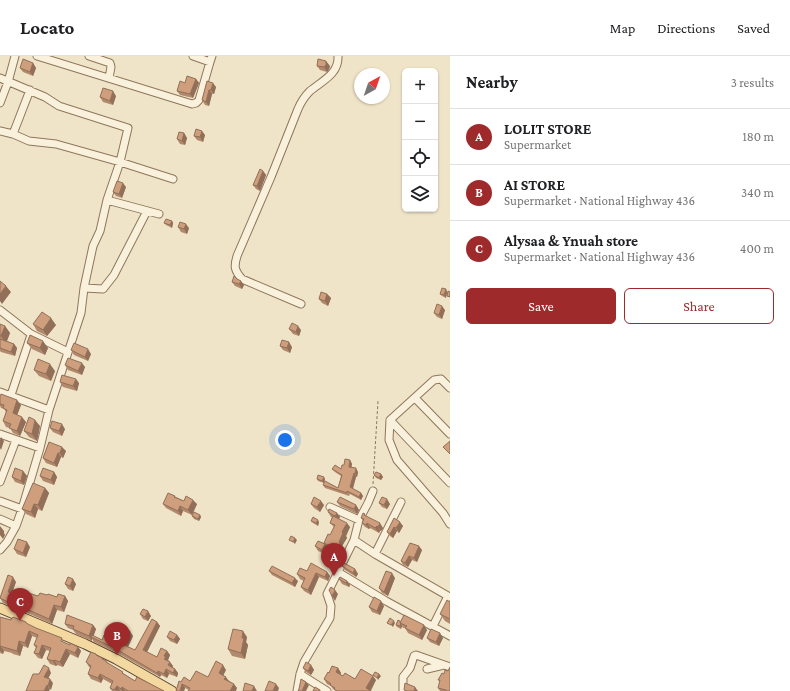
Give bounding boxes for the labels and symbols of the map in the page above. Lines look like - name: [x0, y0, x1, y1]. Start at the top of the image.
- north arrow: [354, 68, 390, 104]
- your location: [275, 430, 295, 450]
- pin: A: [321, 543, 347, 576]
- pin: C: [7, 588, 33, 621]
- pin: B: [104, 622, 130, 655]

